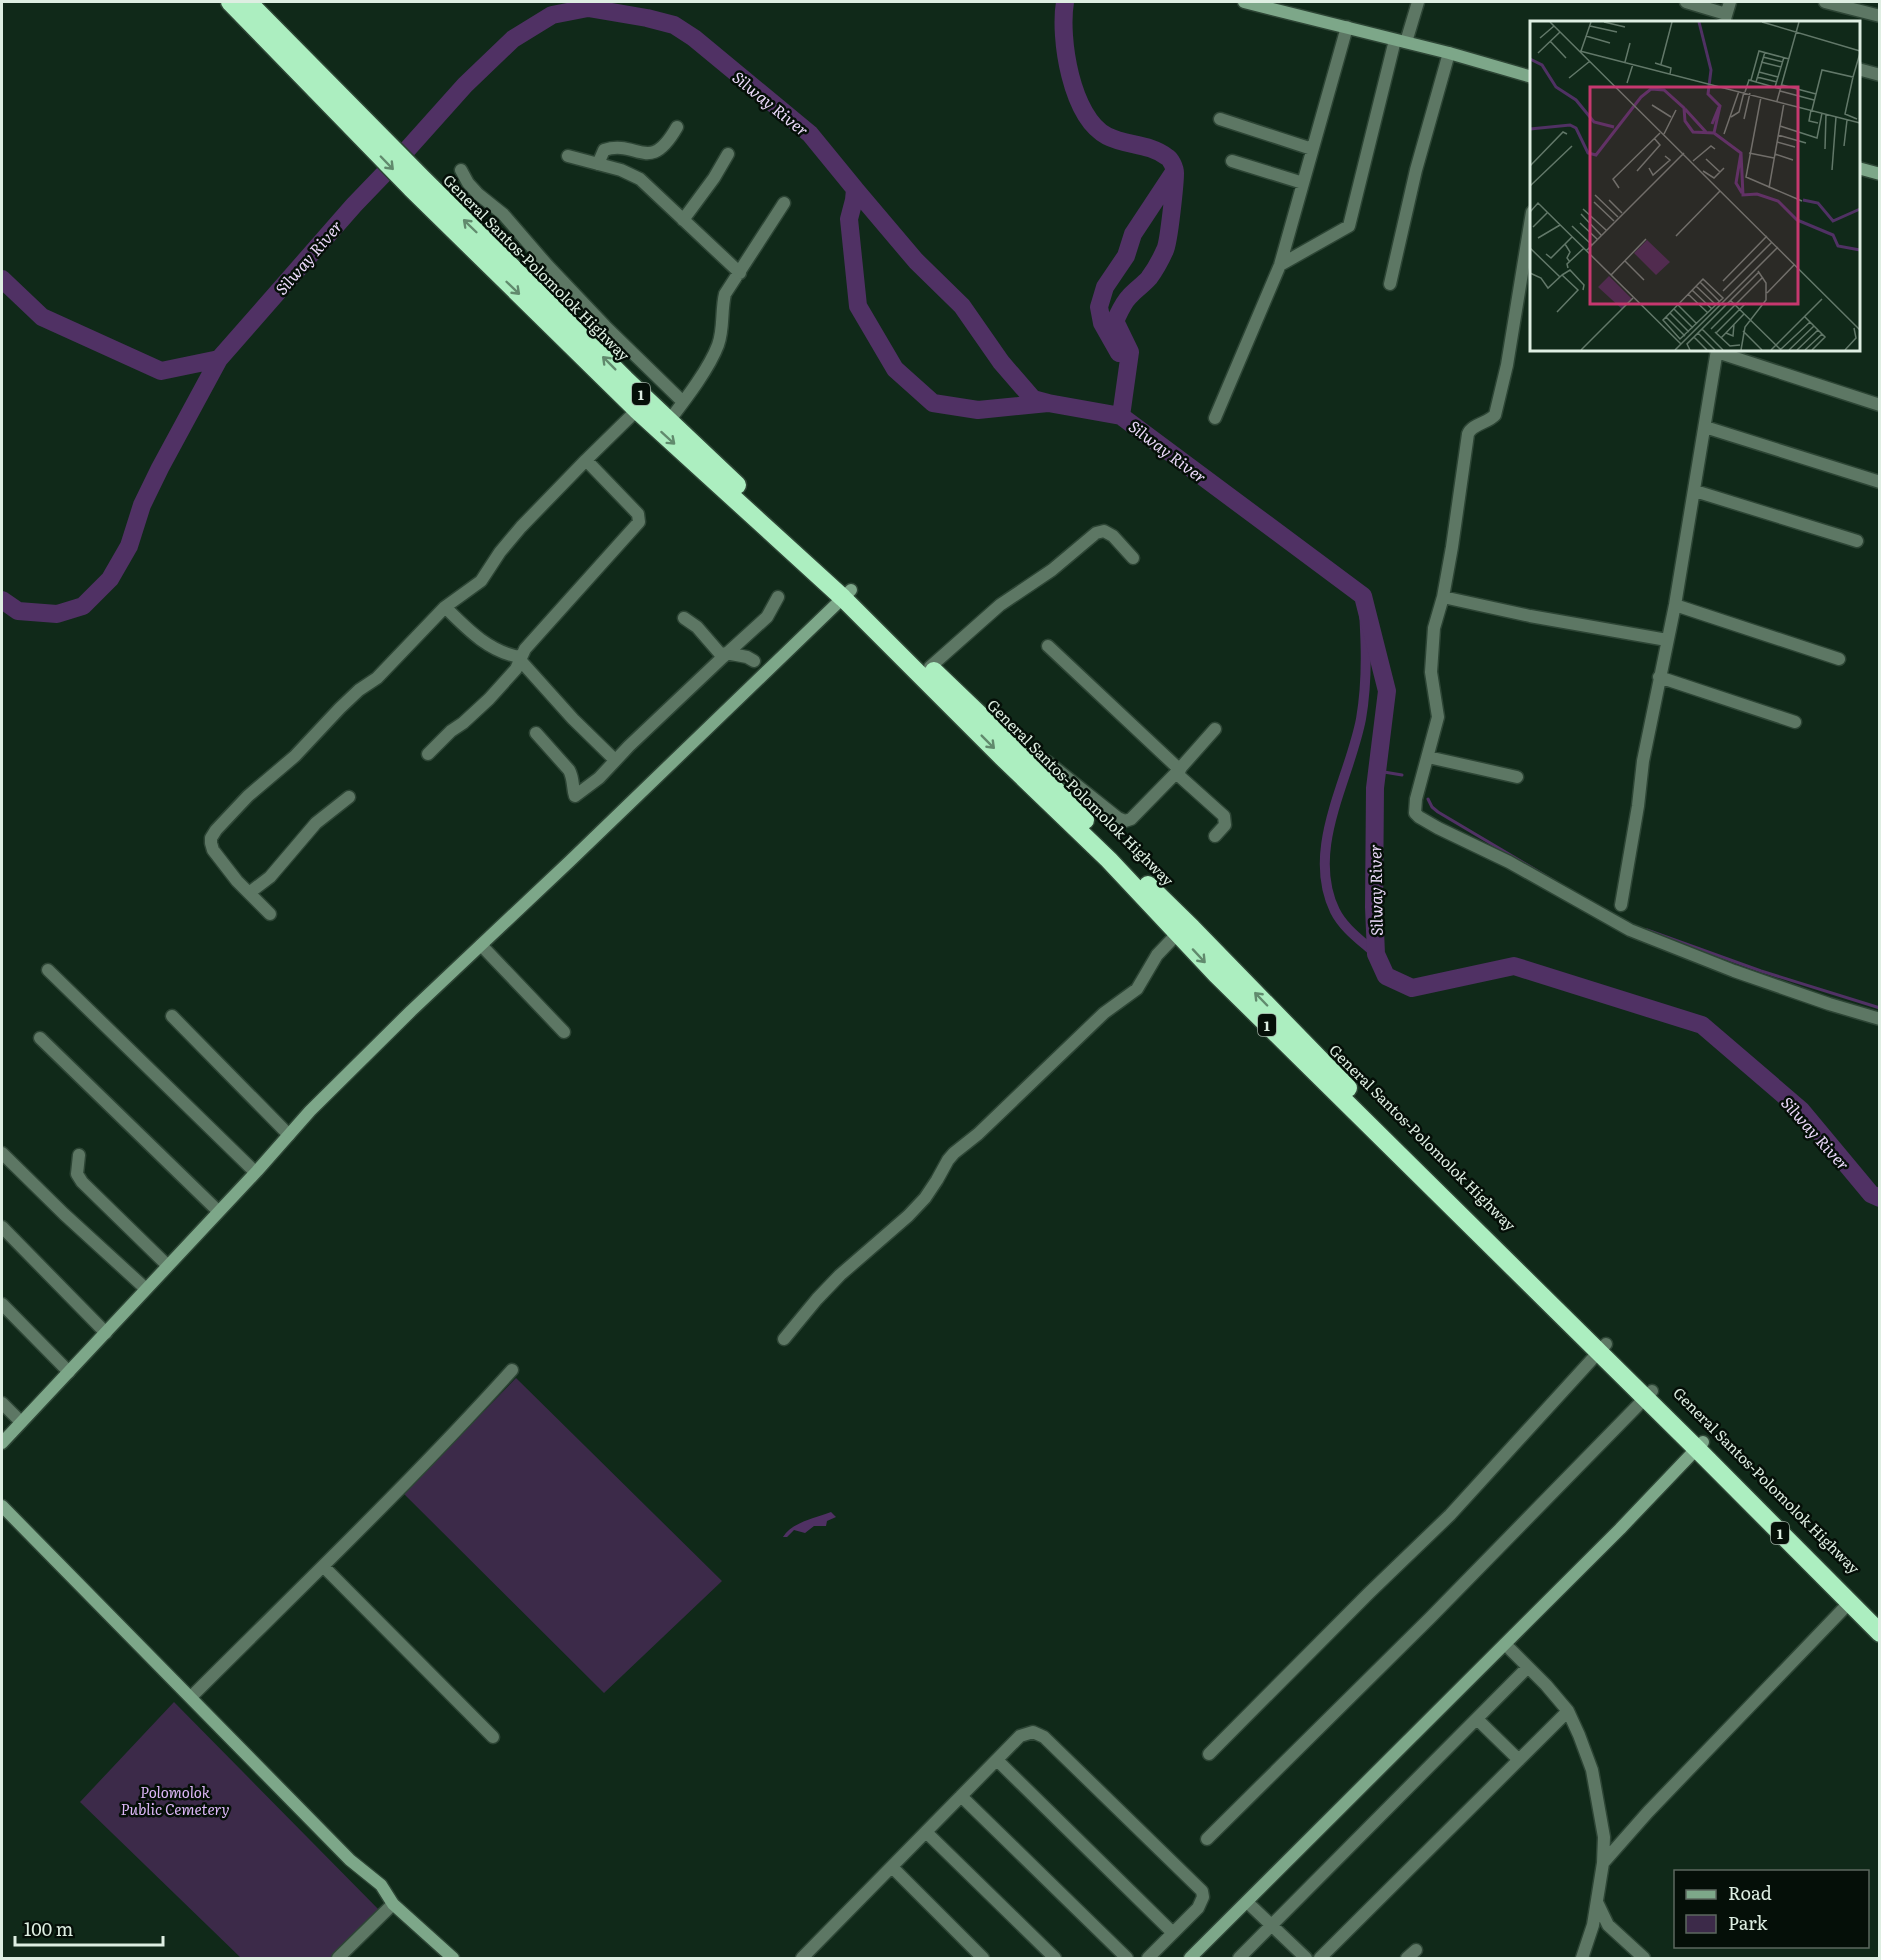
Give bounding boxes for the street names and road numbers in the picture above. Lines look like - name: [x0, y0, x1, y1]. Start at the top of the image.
- street label: General Santos-Polomolok Highway: [438, 168, 636, 366]
- road number: 1: [632, 383, 650, 405]
- street label: General Santos-Polomolok Highway: [982, 693, 1180, 891]
- road number: 1: [1258, 1014, 1276, 1036]
- street label: General Santos-Polomolok Highway: [1324, 1038, 1522, 1236]
- street label: General Santos-Polomolok Highway: [1668, 1381, 1866, 1579]
- road number: 1: [1771, 1522, 1789, 1544]

